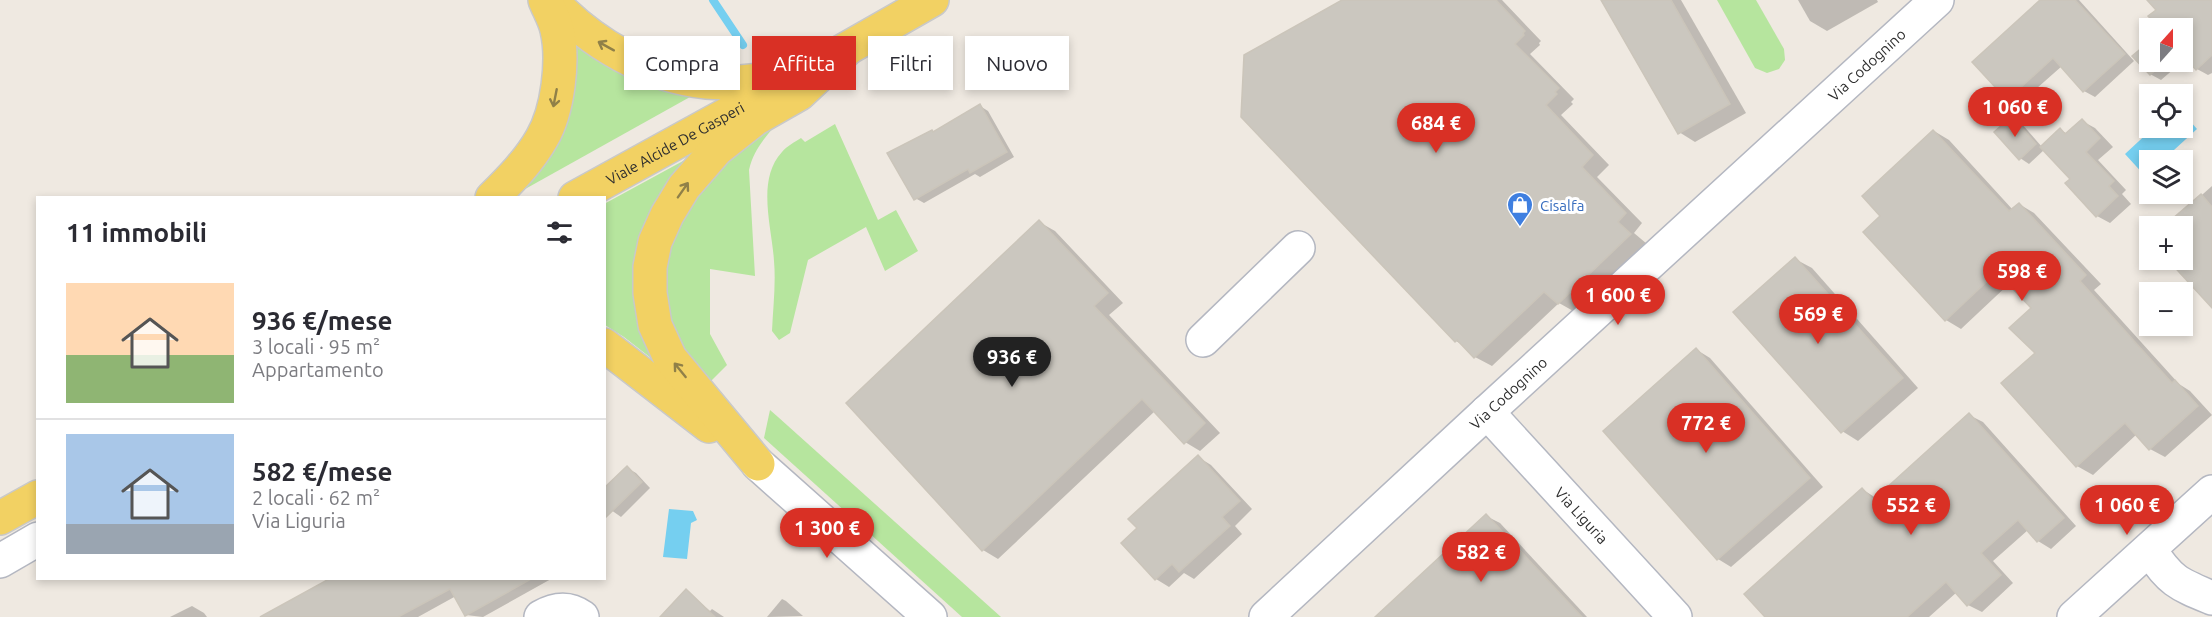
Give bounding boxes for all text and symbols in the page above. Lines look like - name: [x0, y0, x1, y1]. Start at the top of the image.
- north arrow: [2139, 18, 2193, 72]
- map controls: [2139, 18, 2193, 336]
- street label: Via Codognino: [1824, 25, 1909, 104]
- chip: Compra: [624, 36, 740, 90]
- chip: Affitta: [752, 36, 856, 90]
- chip: Filtri: [868, 36, 953, 90]
- chip: Nuovo: [965, 36, 1069, 90]
- one-way arrow: [598, 40, 615, 52]
- button: locate: [2139, 84, 2193, 138]
- one-way arrow: [549, 87, 560, 107]
- pin: 1 060 €: [1960, 87, 2070, 138]
- text: 1 060 €: [1982, 95, 2048, 118]
- street label: Viale Alcide De Gasperi: [603, 98, 747, 188]
- pin: 684 €: [1394, 103, 1478, 154]
- text: 684 €: [1411, 111, 1461, 134]
- button: layers: [2139, 150, 2193, 204]
- one-way arrow: [677, 182, 689, 199]
- shop icon: Cisalfa: [1505, 190, 1535, 228]
- place label: Cisalfa: [1540, 197, 1584, 214]
- icon: filters: [543, 216, 576, 249]
- button: +: [2139, 216, 2193, 270]
- text: 11 immobili: [66, 218, 207, 247]
- pin: 598 €: [1980, 251, 2064, 302]
- text: 598 €: [1997, 259, 2047, 282]
- pin: 1 600 €: [1563, 275, 1673, 326]
- button: −: [2139, 282, 2193, 336]
- text: 1 600 €: [1585, 283, 1651, 306]
- pin: 569 €: [1776, 294, 1860, 345]
- text: 569 €: [1793, 302, 1843, 325]
- text: 936 €/mese: [252, 306, 392, 335]
- icon: home: [114, 307, 186, 379]
- text: 3 locali · 95 m²: [252, 335, 380, 358]
- pin: 936 €: [970, 337, 1054, 388]
- text: 936 €: [987, 345, 1037, 368]
- street label: Via Codognino: [1466, 353, 1550, 432]
- text: Appartamento: [252, 358, 384, 381]
- one-way arrow: [674, 362, 687, 378]
- pin: 772 €: [1664, 403, 1748, 454]
- text: 772 €: [1681, 411, 1731, 434]
- text: 582 €/mese: [252, 457, 392, 486]
- icon: home: [114, 458, 186, 530]
- street label: Via Liguria: [1552, 483, 1612, 547]
- pin: 552 €: [1869, 485, 1953, 536]
- pin: 1 060 €: [2072, 485, 2182, 536]
- text: 2 locali · 62 m²: [252, 486, 380, 509]
- text: 552 €: [1886, 493, 1936, 516]
- text: 1 060 €: [2094, 493, 2160, 516]
- pin: 1 300 €: [772, 508, 882, 559]
- text: Via Liguria: [252, 509, 346, 532]
- text: 1 300 €: [794, 516, 860, 539]
- pin: 582 €: [1439, 532, 1523, 583]
- text: 582 €: [1456, 540, 1506, 563]

